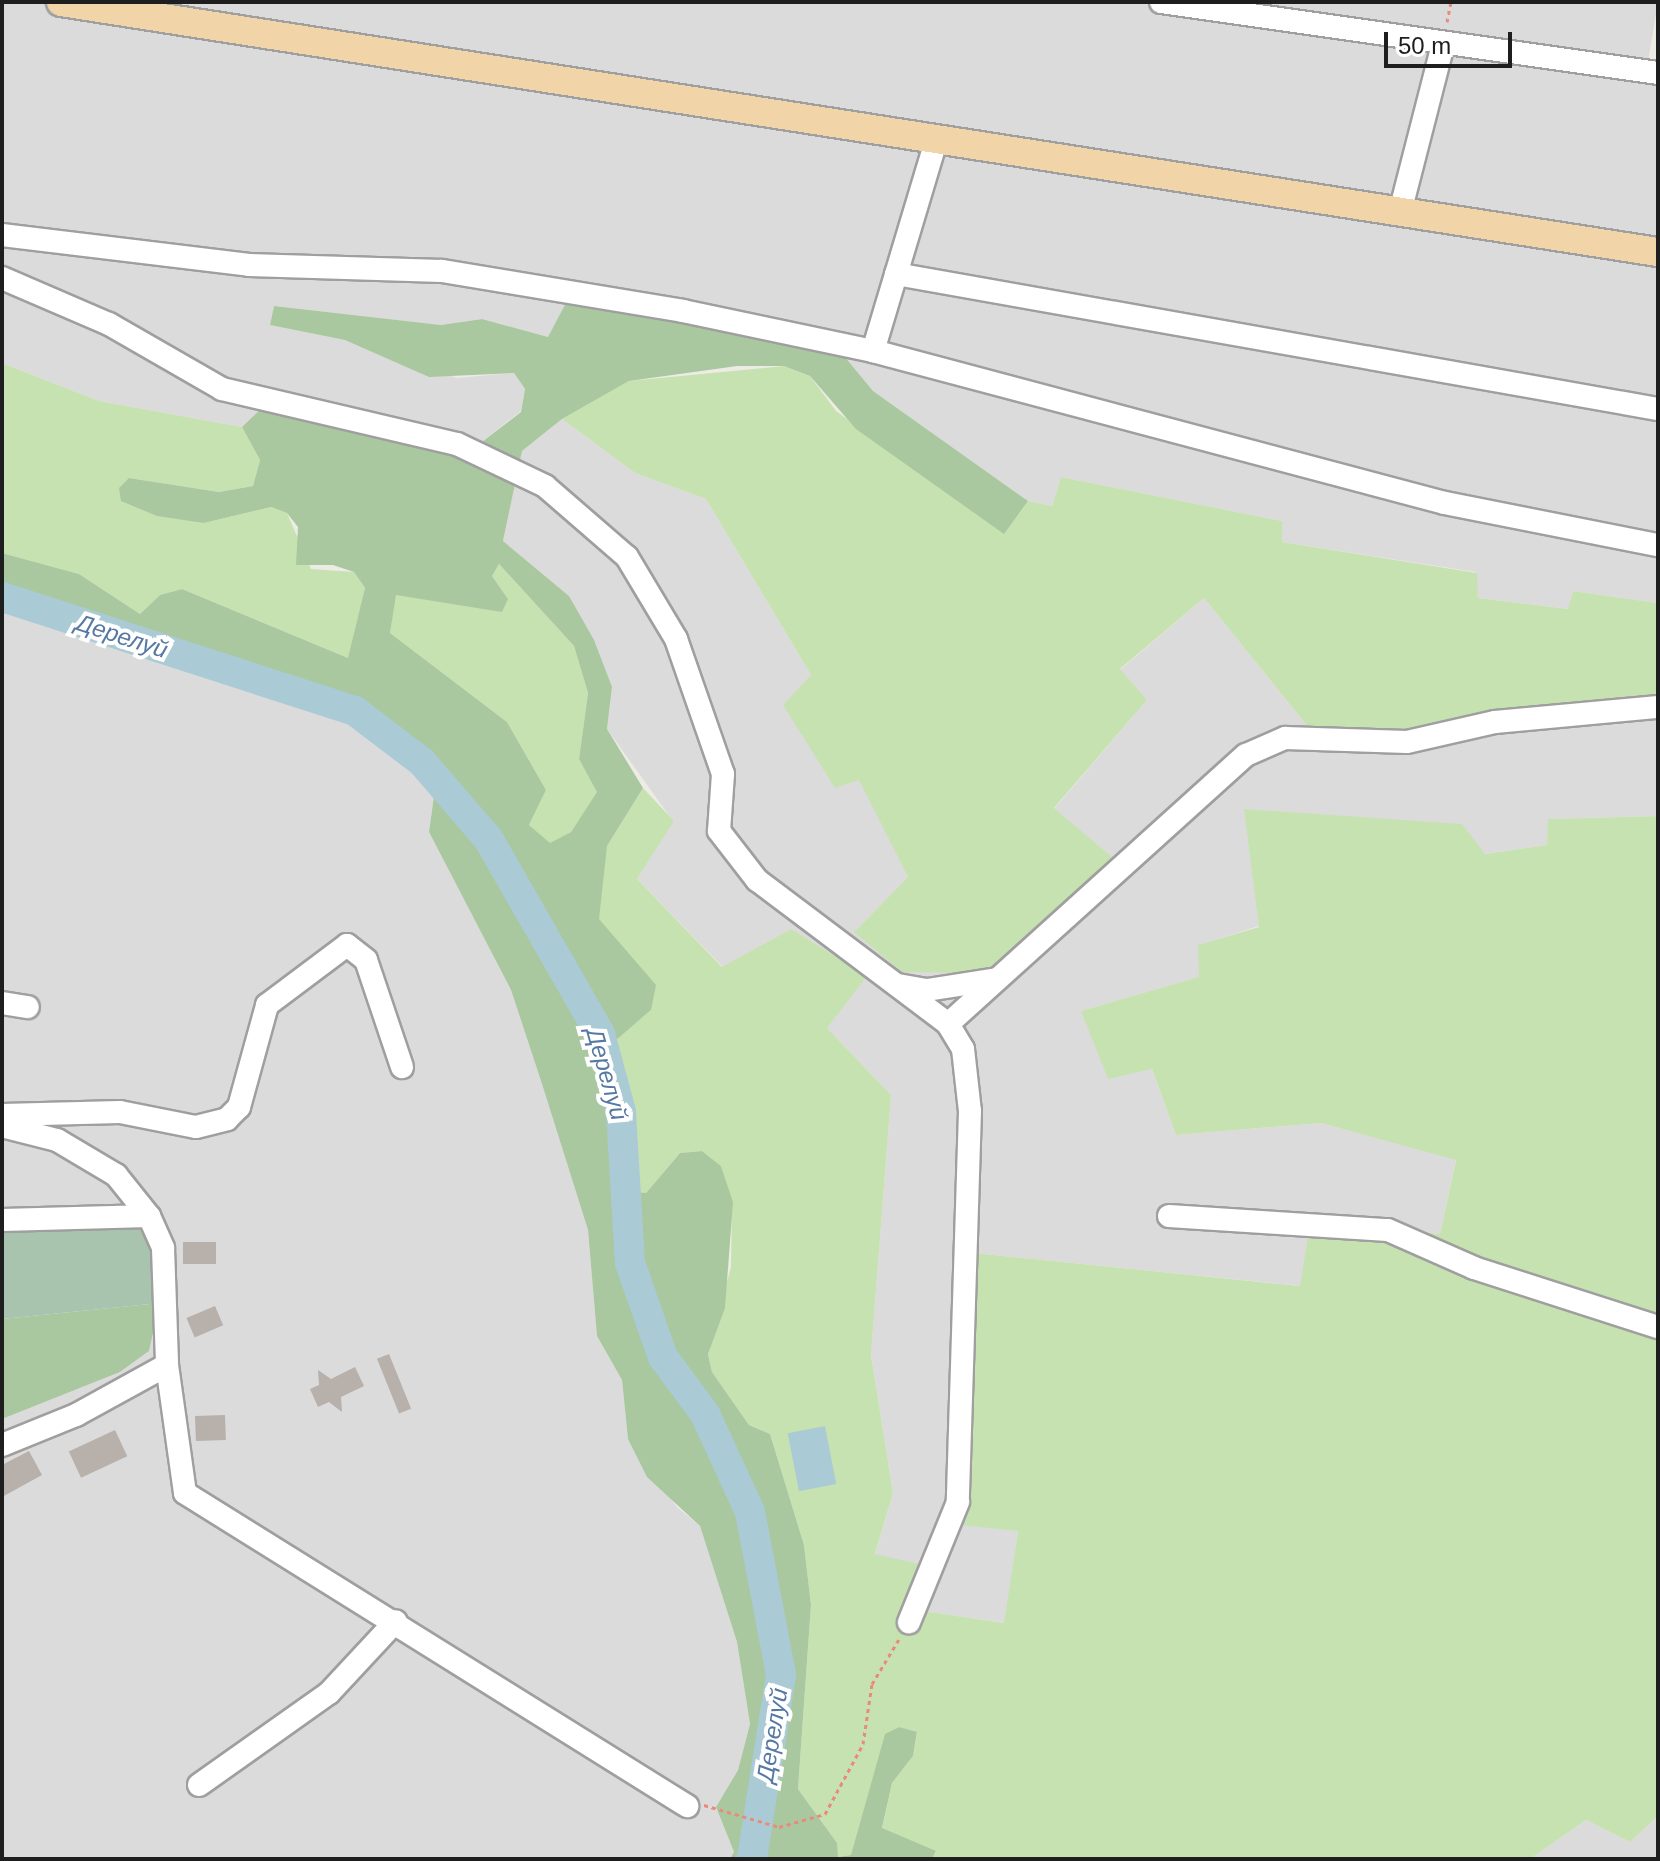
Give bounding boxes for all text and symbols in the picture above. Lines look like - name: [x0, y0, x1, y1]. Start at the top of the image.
- scale bar: [1388, 16, 1516, 66]
- text: 50 m: [1398, 32, 1451, 59]
- water label: Дерелуй: [72, 608, 172, 664]
- water label: Дерелуй: [580, 1024, 634, 1124]
- water label: Дерелуй: [750, 1686, 794, 1784]

